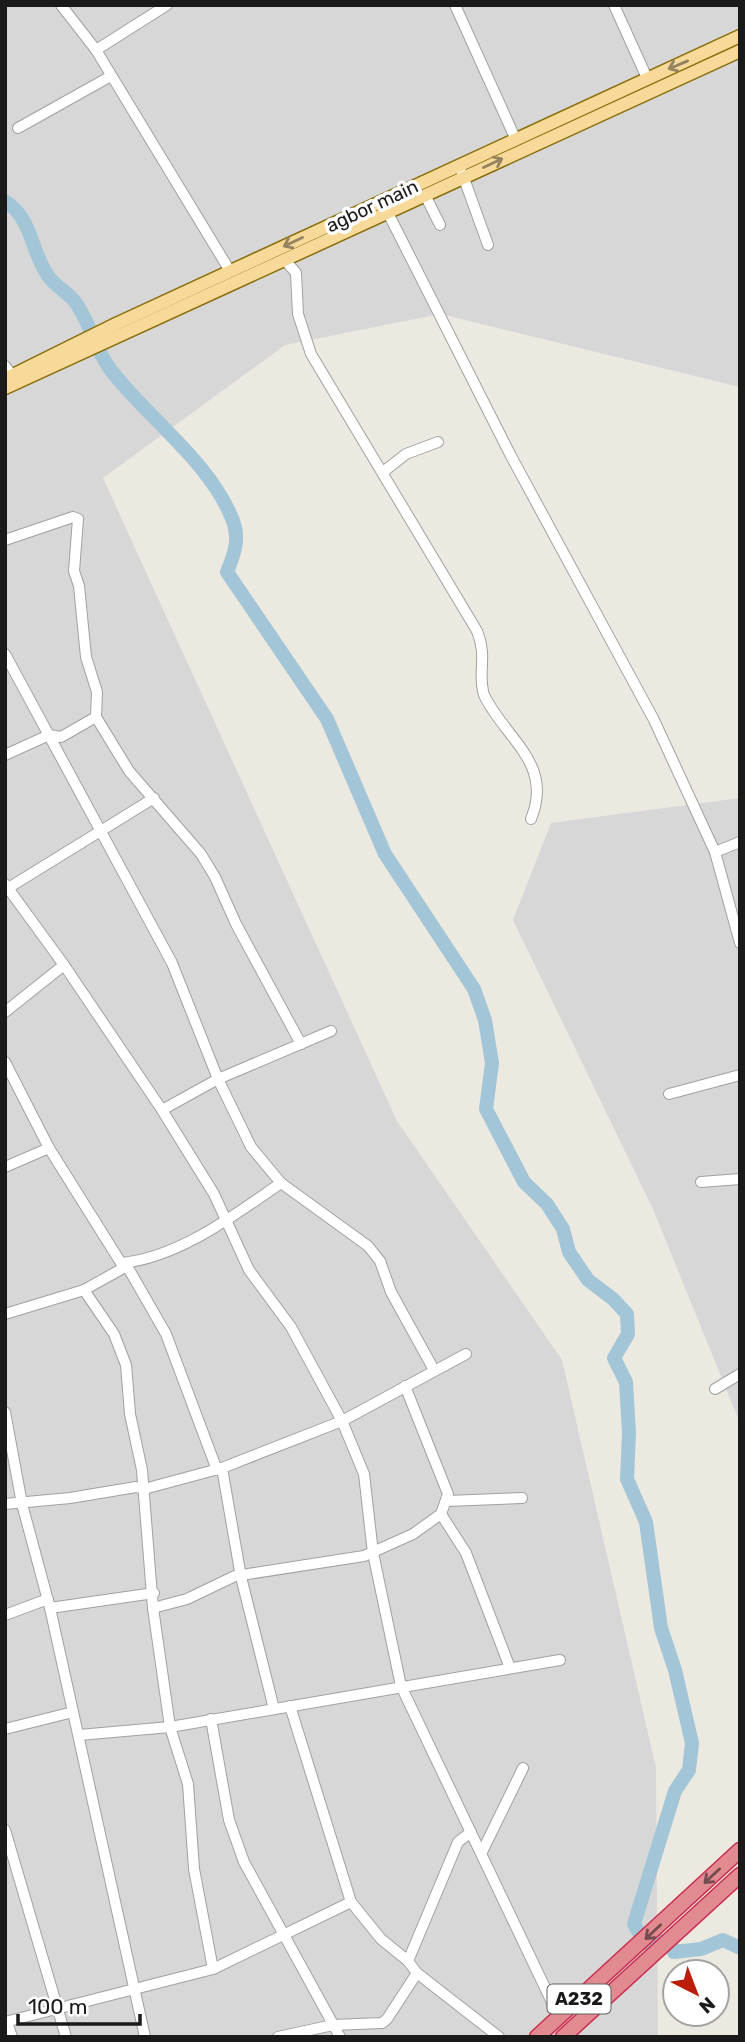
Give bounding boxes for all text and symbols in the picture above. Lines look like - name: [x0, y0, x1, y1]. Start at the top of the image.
- one-way arrow: [668, 59, 689, 72]
- one-way arrow: [482, 156, 503, 169]
- street label: agbor main: [322, 175, 422, 237]
- one-way arrow: [283, 236, 305, 249]
- one-way arrow: [704, 1867, 721, 1884]
- one-way arrow: [645, 1924, 662, 1941]
- north arrow: [661, 1958, 731, 2028]
- scale bar: [18, 1982, 140, 2026]
- road number: A232: [548, 1984, 610, 2013]
- text: N: [694, 1992, 720, 2018]
- text: 100 m: [28, 1994, 87, 2019]

